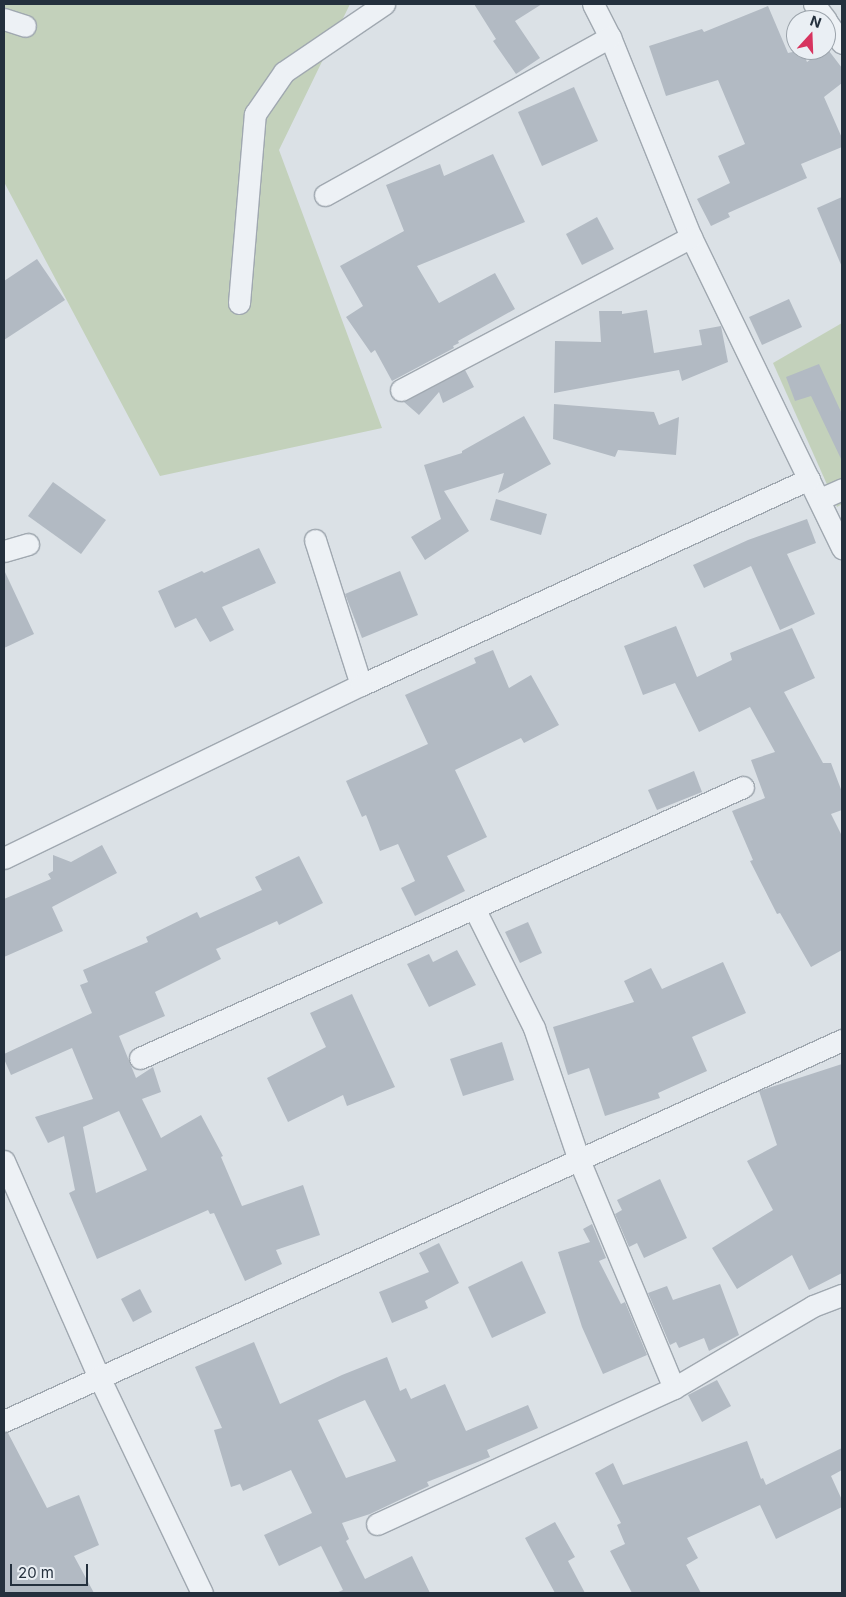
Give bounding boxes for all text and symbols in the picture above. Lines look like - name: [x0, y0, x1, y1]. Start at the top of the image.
- north arrow: [786, 10, 836, 60]
- text: N: [808, 12, 824, 31]
- scale bar: [12, 1554, 90, 1586]
- text: 20 m: [18, 1563, 54, 1582]

